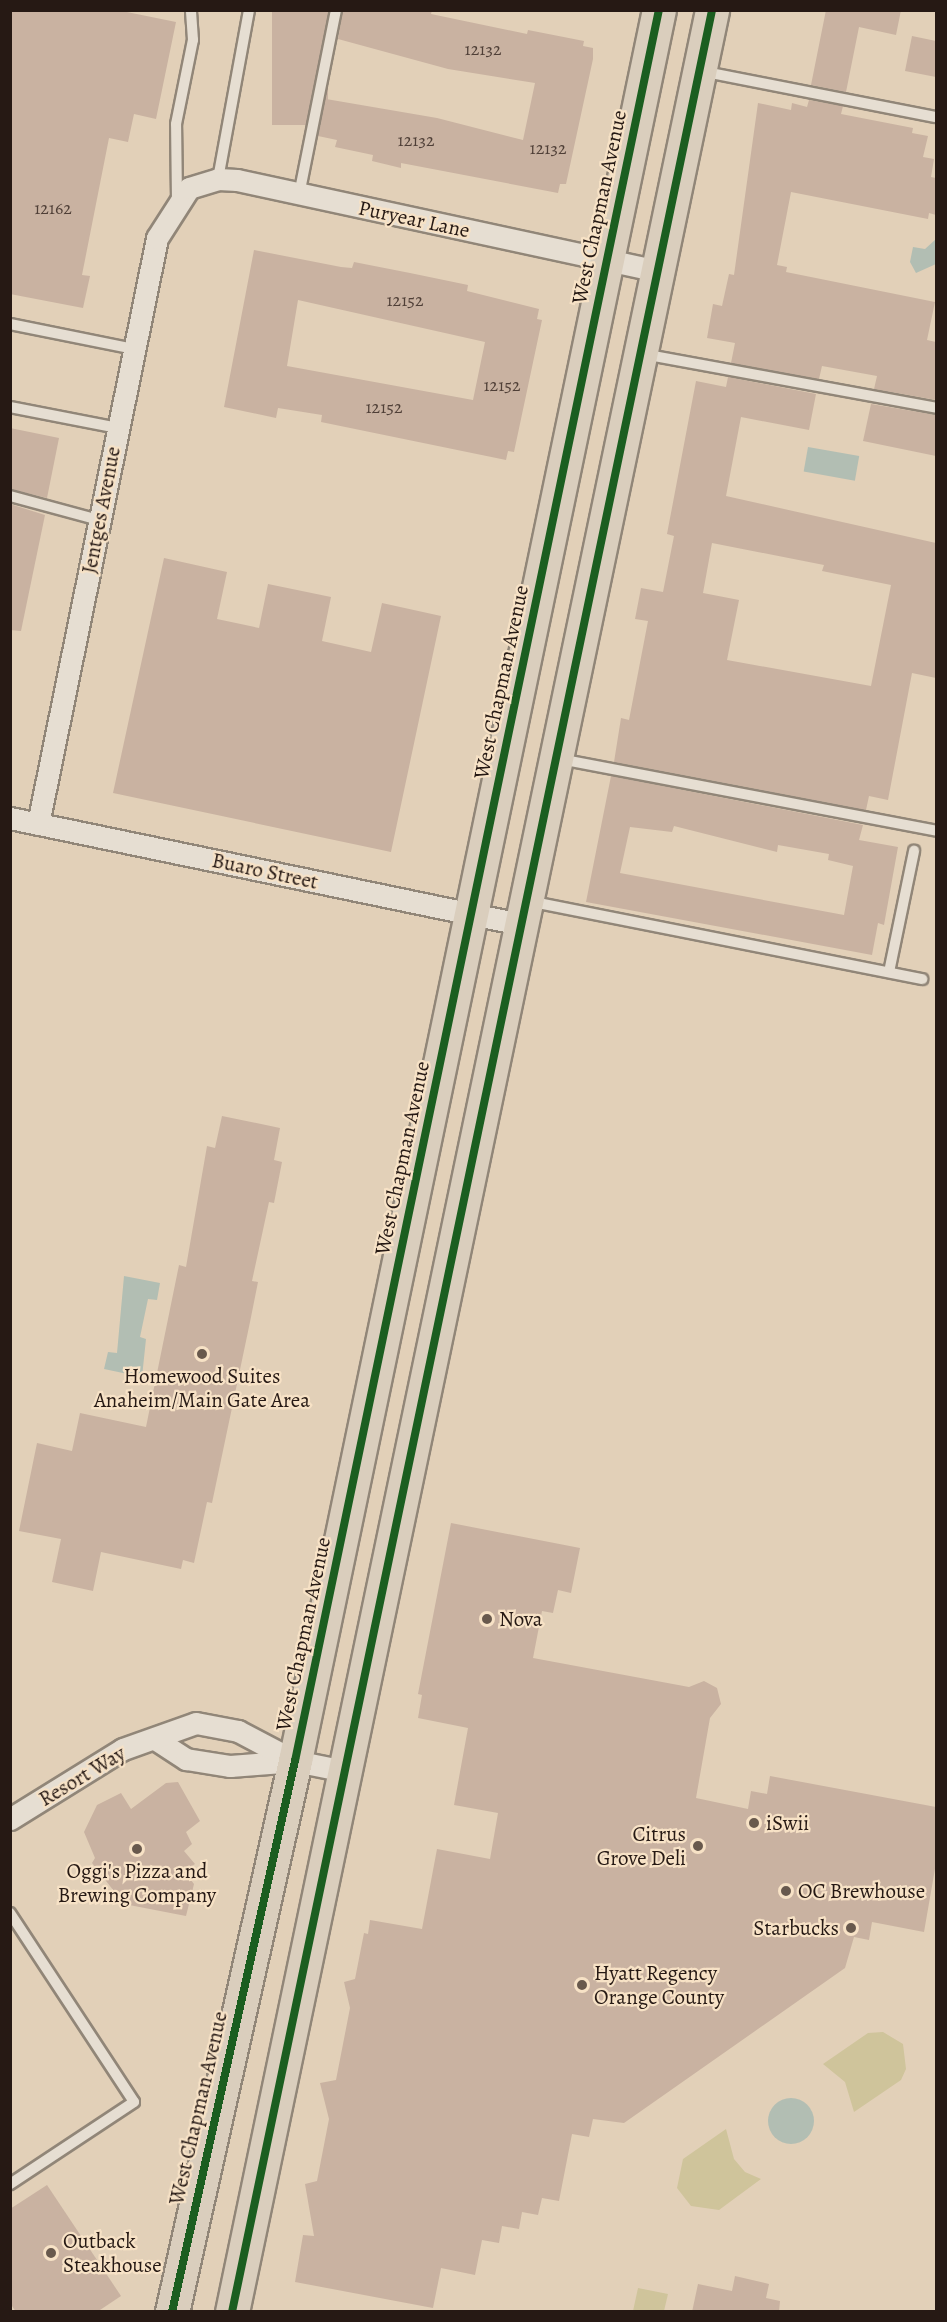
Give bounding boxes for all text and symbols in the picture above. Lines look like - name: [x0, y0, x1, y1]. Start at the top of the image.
- house number: 12132: [465, 38, 501, 60]
- street label: West Chapman Avenue: [566, 108, 632, 306]
- house number: 12132: [398, 129, 434, 151]
- house number: 12132: [530, 137, 566, 159]
- street label: Puryear Lane: [356, 195, 472, 243]
- house number: 12162: [34, 197, 72, 219]
- house number: 12152: [386, 289, 424, 311]
- house number: 12152: [483, 374, 521, 396]
- house number: 12152: [365, 396, 403, 418]
- street label: Jentges Avenue: [76, 444, 126, 576]
- street label: West Chapman Avenue: [468, 583, 534, 781]
- street label: Buaro Street: [210, 847, 320, 895]
- street label: West Chapman Avenue: [369, 1059, 435, 1257]
- marker: Homewood Suites Anaheim/Main Gate Area: [195, 1347, 209, 1361]
- place label: Homewood Suites Anaheim/Main Gate Area: [94, 1363, 310, 1413]
- street label: West Chapman Avenue: [270, 1535, 336, 1733]
- place label: Nova: [499, 1606, 543, 1632]
- marker: Nova: [480, 1612, 494, 1626]
- street label: Resort Way: [34, 1740, 130, 1812]
- place label: iSwii: [766, 1810, 809, 1836]
- marker: iSwii: [747, 1816, 761, 1830]
- place label: Citrus Grove Deli: [597, 1821, 686, 1871]
- marker: Citrus Grove Deli: [691, 1839, 705, 1853]
- marker: Oggi's Pizza and Brewing Company: [130, 1842, 144, 1856]
- place label: Oggi's Pizza and Brewing Company: [58, 1858, 216, 1908]
- place label: OC Brewhouse: [798, 1878, 925, 1904]
- marker: OC Brewhouse: [779, 1884, 793, 1898]
- place label: Starbucks: [753, 1915, 839, 1941]
- marker: Starbucks: [844, 1921, 858, 1935]
- place label: Hyatt Regency Orange County: [594, 1960, 724, 2010]
- marker: Hyatt Regency Orange County: [575, 1978, 589, 1992]
- street label: West Chapman Avenue: [163, 2009, 233, 2207]
- place label: Outback Steakhouse: [63, 2228, 162, 2278]
- marker: Outback Steakhouse: [44, 2246, 58, 2260]

